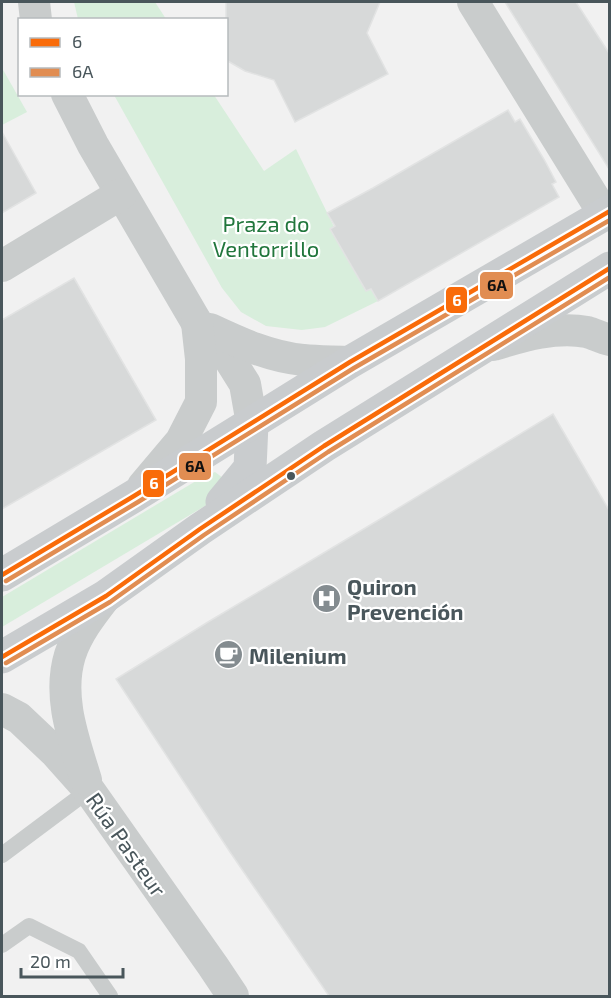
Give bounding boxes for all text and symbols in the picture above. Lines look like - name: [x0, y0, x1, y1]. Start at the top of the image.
- legend: [18, 18, 228, 96]
- text: 6: [72, 30, 82, 52]
- text: 6A: [72, 60, 94, 82]
- park label: Praza do Ventorrillo: [213, 210, 319, 261]
- line badge: 6A: [479, 271, 514, 300]
- text: 6A: [487, 275, 507, 294]
- line badge: 6: [445, 286, 468, 314]
- text: 6: [452, 290, 462, 309]
- line badge: 6A: [178, 452, 212, 481]
- text: 6A: [185, 456, 205, 475]
- line badge: 6: [142, 469, 165, 498]
- unlabelled marker: [285, 470, 297, 482]
- text: 6: [149, 473, 159, 492]
- place label: Quiron Prevención: [347, 573, 463, 624]
- hospital icon: Quiron Prevención: [310, 583, 342, 615]
- cafe icon: Milenium: [212, 639, 244, 671]
- place label: Milenium: [249, 642, 347, 668]
- street label: Rúa Pasteur: [82, 787, 172, 901]
- scale bar: [21, 941, 123, 979]
- text: 20 m: [30, 950, 71, 972]

